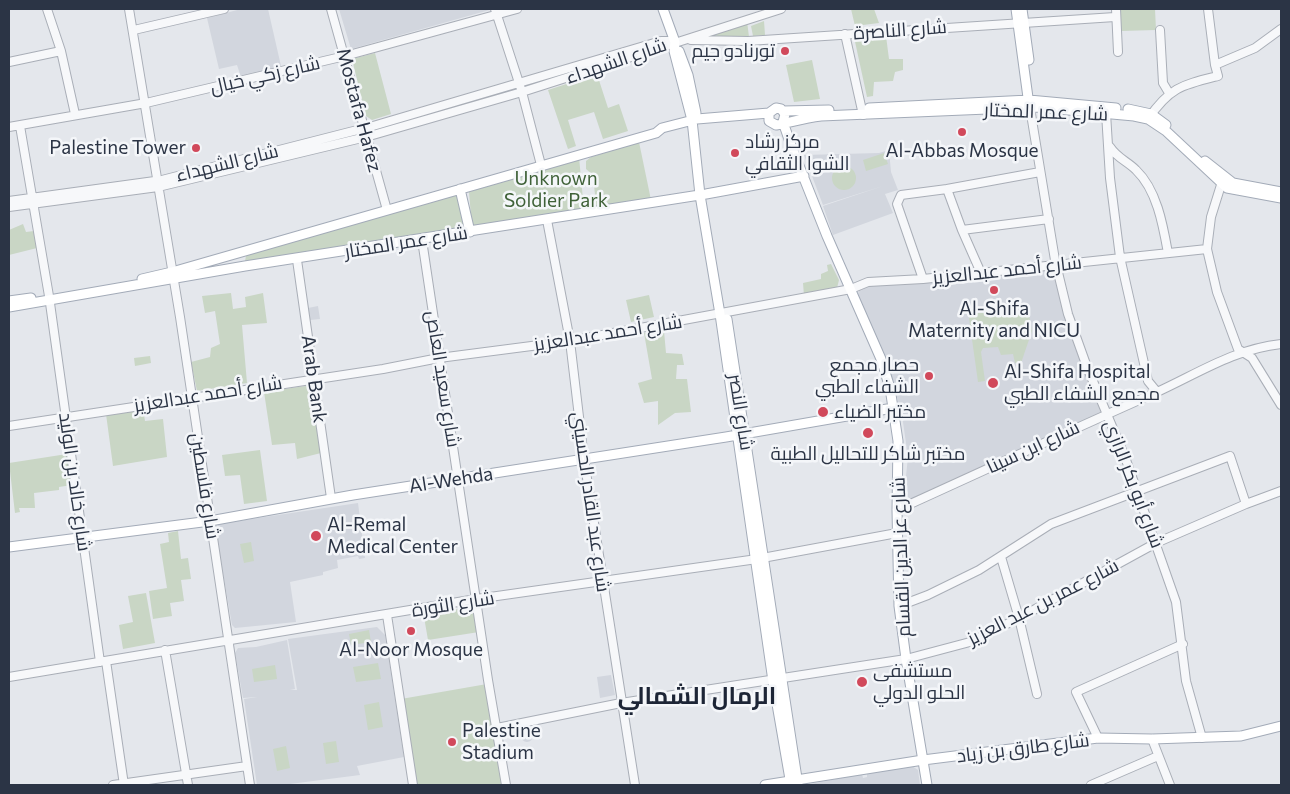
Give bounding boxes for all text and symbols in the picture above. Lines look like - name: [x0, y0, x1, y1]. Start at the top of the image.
- street label: شارع الناصرة: [852, 15, 948, 45]
- street label: شارع الشهداء: [563, 33, 669, 89]
- place label: تورنادو جيم: [691, 40, 775, 62]
- marker: تورنادو جيم: [779, 45, 791, 57]
- street label: Mostafa Hafez: [332, 46, 386, 174]
- street label: شارع زكي خيال: [208, 51, 322, 99]
- street label: شارع عمر المختار: [983, 98, 1109, 126]
- marker: Al-Abbas Mosque: [956, 126, 968, 138]
- place label: مركز رشاد الشوا الثقافي: [745, 131, 850, 175]
- place label: Palestine Tower: [49, 137, 186, 159]
- street label: شارع الشهداء: [173, 139, 281, 187]
- place label: Al-Abbas Mosque: [885, 140, 1039, 162]
- marker: Palestine Tower: [190, 142, 202, 154]
- marker: مركز رشاد الشوا الثقافي: [729, 147, 741, 159]
- park label: Unknown Soldier Park: [504, 168, 608, 212]
- street label: شارع عمر المختار: [343, 221, 469, 263]
- street label: شارع أحمد عبدالعزيز: [931, 251, 1083, 289]
- marker: Al-Shifa Maternity and NICU: [988, 284, 1000, 296]
- place label: Al-Shifa Maternity and NICU: [908, 298, 1080, 342]
- street label: شارع سعيد العاص: [421, 309, 465, 449]
- street label: شارع أحمد عبدالعزيز: [532, 310, 684, 356]
- street label: Arab Bank: [297, 333, 331, 425]
- place label: حصار مجمع الشفاء الطبي: [815, 354, 919, 398]
- place label: Al-Shifa Hospital مجمع الشفاء الطبي: [1004, 361, 1160, 405]
- marker: حصار مجمع الشفاء الطبي: [923, 370, 935, 382]
- street label: شارع أحمد عبدالعزيز: [132, 371, 284, 417]
- street label: شارع النصر: [724, 372, 758, 452]
- marker: Al-Shifa Hospital مجمع الشفاء الطبي: [986, 376, 1000, 390]
- place label: مختبر الضياء: [834, 401, 926, 423]
- marker: مختبر الضياء: [816, 405, 830, 419]
- street label: شارع عبد القادر الحسيني: [567, 410, 615, 594]
- street label: شارع خالد بن الوليد: [54, 411, 96, 553]
- street label: شارع ابن سينا: [983, 416, 1083, 478]
- street label: شارع أبو بكر الرازي: [1099, 417, 1169, 551]
- marker: مختبر شاكر للتحاليل الطبية: [861, 426, 875, 440]
- street label: شارع فلسطين: [185, 431, 225, 541]
- place label: مختبر شاكر للتحاليل الطبية: [771, 443, 965, 465]
- street label: Al-Wehda: [407, 462, 495, 498]
- street label: شارع عز الدين القسام: [887, 477, 915, 637]
- place label: Al-Remal Medical Center: [327, 514, 458, 558]
- marker: Al-Remal Medical Center: [309, 529, 323, 543]
- street label: شارع عمر بن عبد العزيز: [963, 554, 1123, 650]
- street label: شارع الثورة: [410, 586, 496, 622]
- marker: Al-Noor Mosque: [405, 625, 417, 637]
- place label: Al-Noor Mosque: [339, 639, 483, 661]
- place label: مستشفى الحلو الدولي: [873, 660, 965, 704]
- marker: مستشفى الحلو الدولي: [855, 675, 869, 689]
- district label: الرمال الشمالي: [618, 682, 776, 710]
- place label: Palestine Stadium: [462, 720, 541, 764]
- street label: شارع طارق بن زياد: [955, 729, 1091, 767]
- marker: Palestine Stadium: [446, 736, 458, 748]

